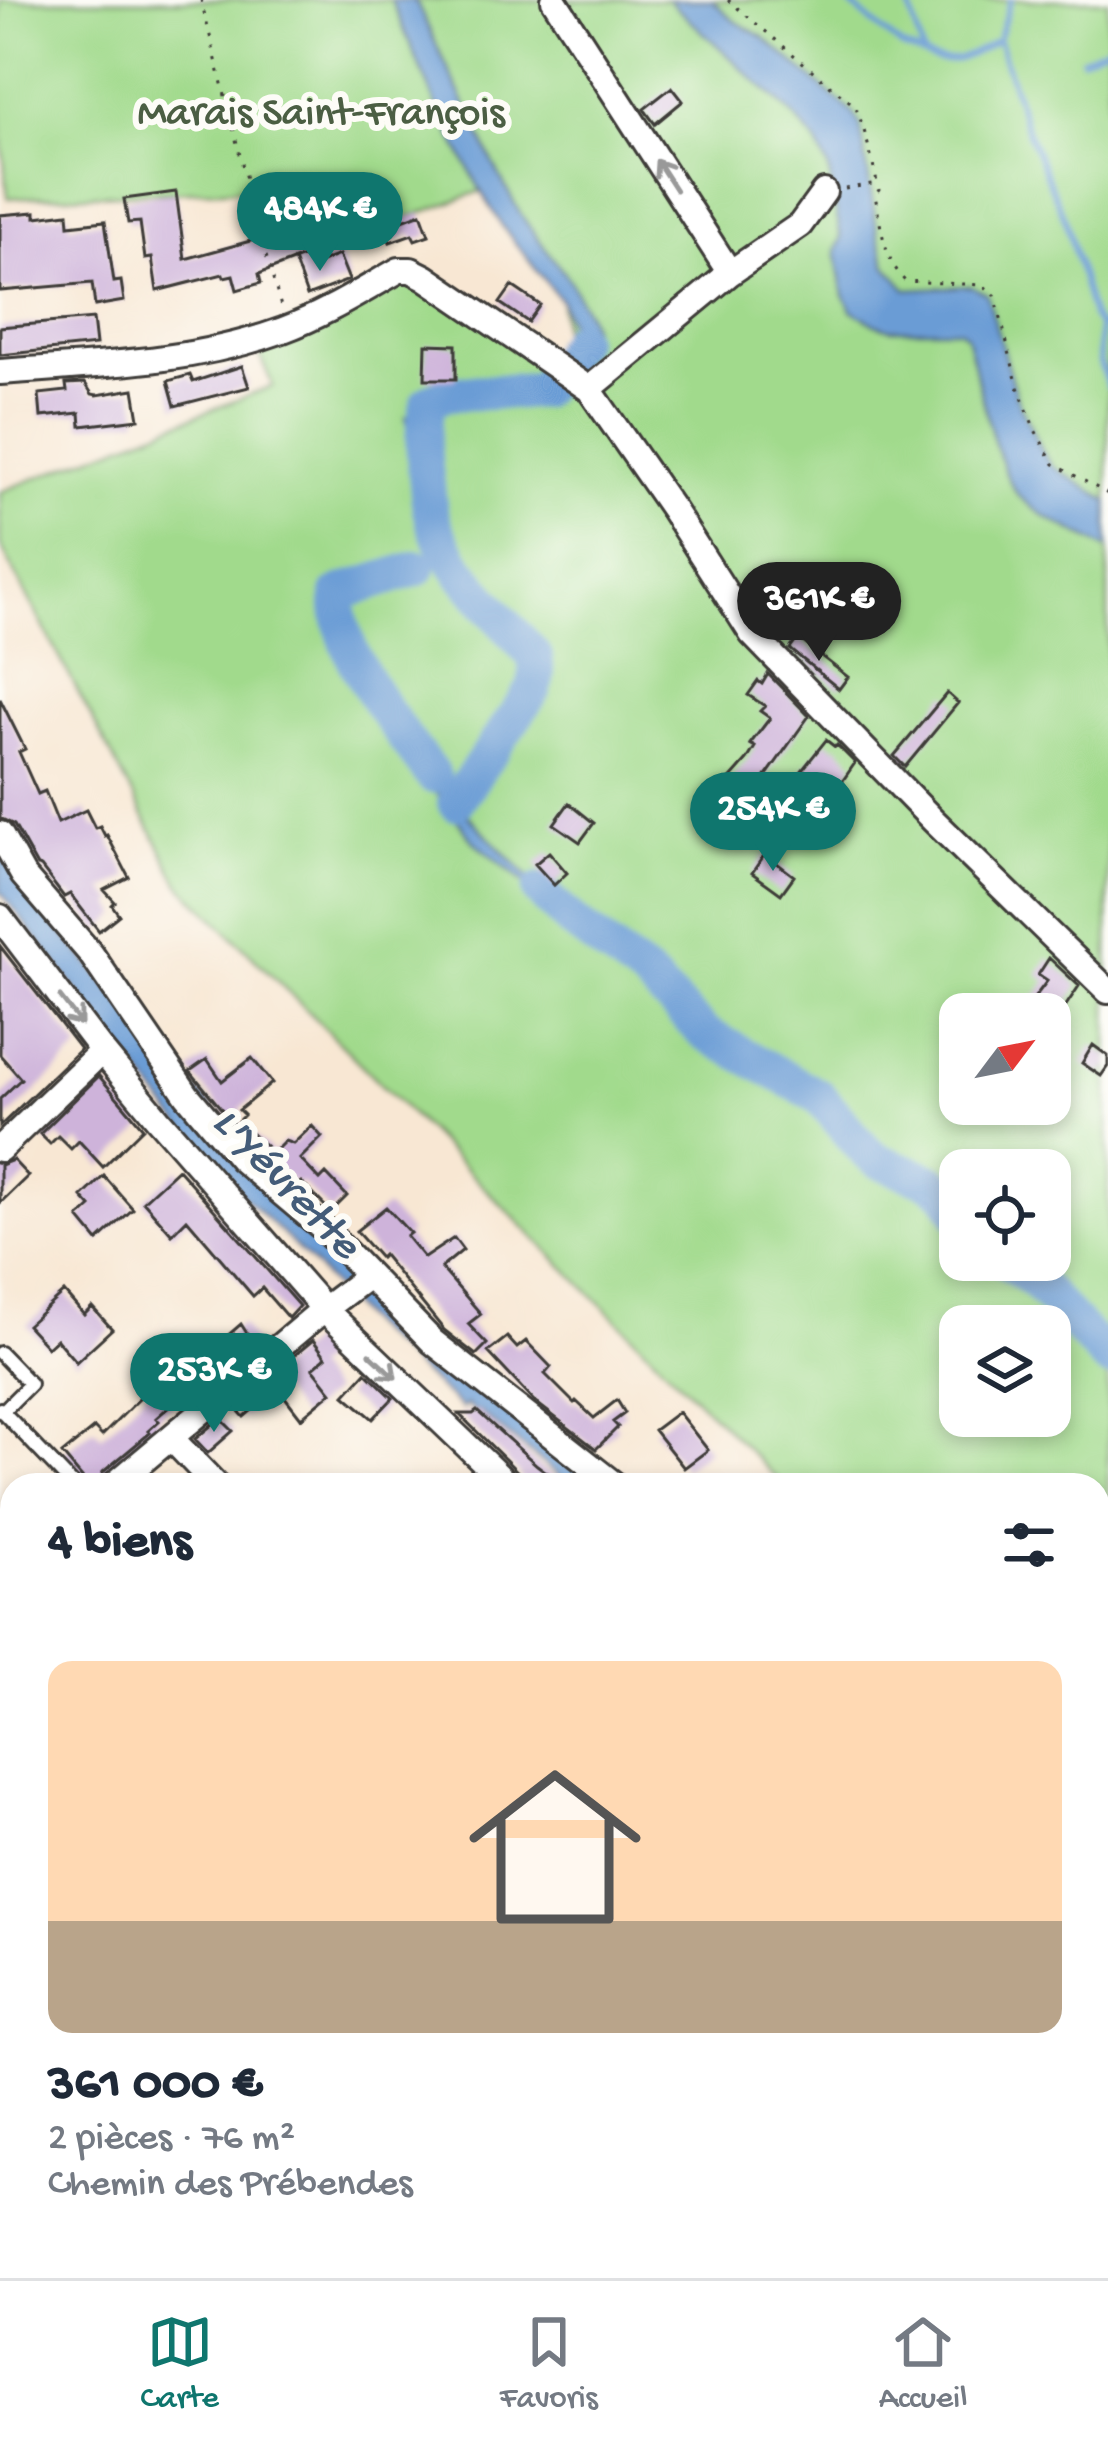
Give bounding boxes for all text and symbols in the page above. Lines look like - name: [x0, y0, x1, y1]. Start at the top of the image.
- park label: Marais Saint-François: [137, 91, 506, 140]
- one-way arrow: [654, 158, 678, 192]
- pin: 484K €: [222, 172, 418, 274]
- text: 484K €: [264, 188, 376, 234]
- pin: 361K €: [721, 562, 917, 664]
- text: 361K €: [764, 578, 874, 624]
- pin: 254K €: [675, 772, 871, 874]
- text: 254K €: [717, 788, 829, 834]
- north arrow: [939, 993, 1071, 1125]
- map controls: [939, 993, 1071, 1437]
- one-way arrow: [57, 994, 84, 1026]
- water label: L'Yévrette: [199, 1098, 371, 1274]
- button: locate: [939, 1149, 1071, 1281]
- button: layers: [939, 1305, 1071, 1437]
- pin: 253K €: [116, 1333, 312, 1435]
- text: 253K €: [157, 1349, 271, 1395]
- one-way arrow: [368, 1352, 397, 1380]
- icon: filters: [996, 1512, 1062, 1578]
- text: 4 biens: [48, 1515, 192, 1575]
- icon: home: [447, 1739, 663, 1955]
- text: 361 000 €: [48, 2057, 262, 2117]
- text: 2 pièces · 76 m²: [48, 2117, 295, 2163]
- text: Chemin des Prébendes: [48, 2163, 413, 2209]
- tab: Carte: [140, 2309, 219, 2419]
- tab: Favoris: [500, 2309, 598, 2419]
- tab: Accueil: [879, 2309, 968, 2419]

